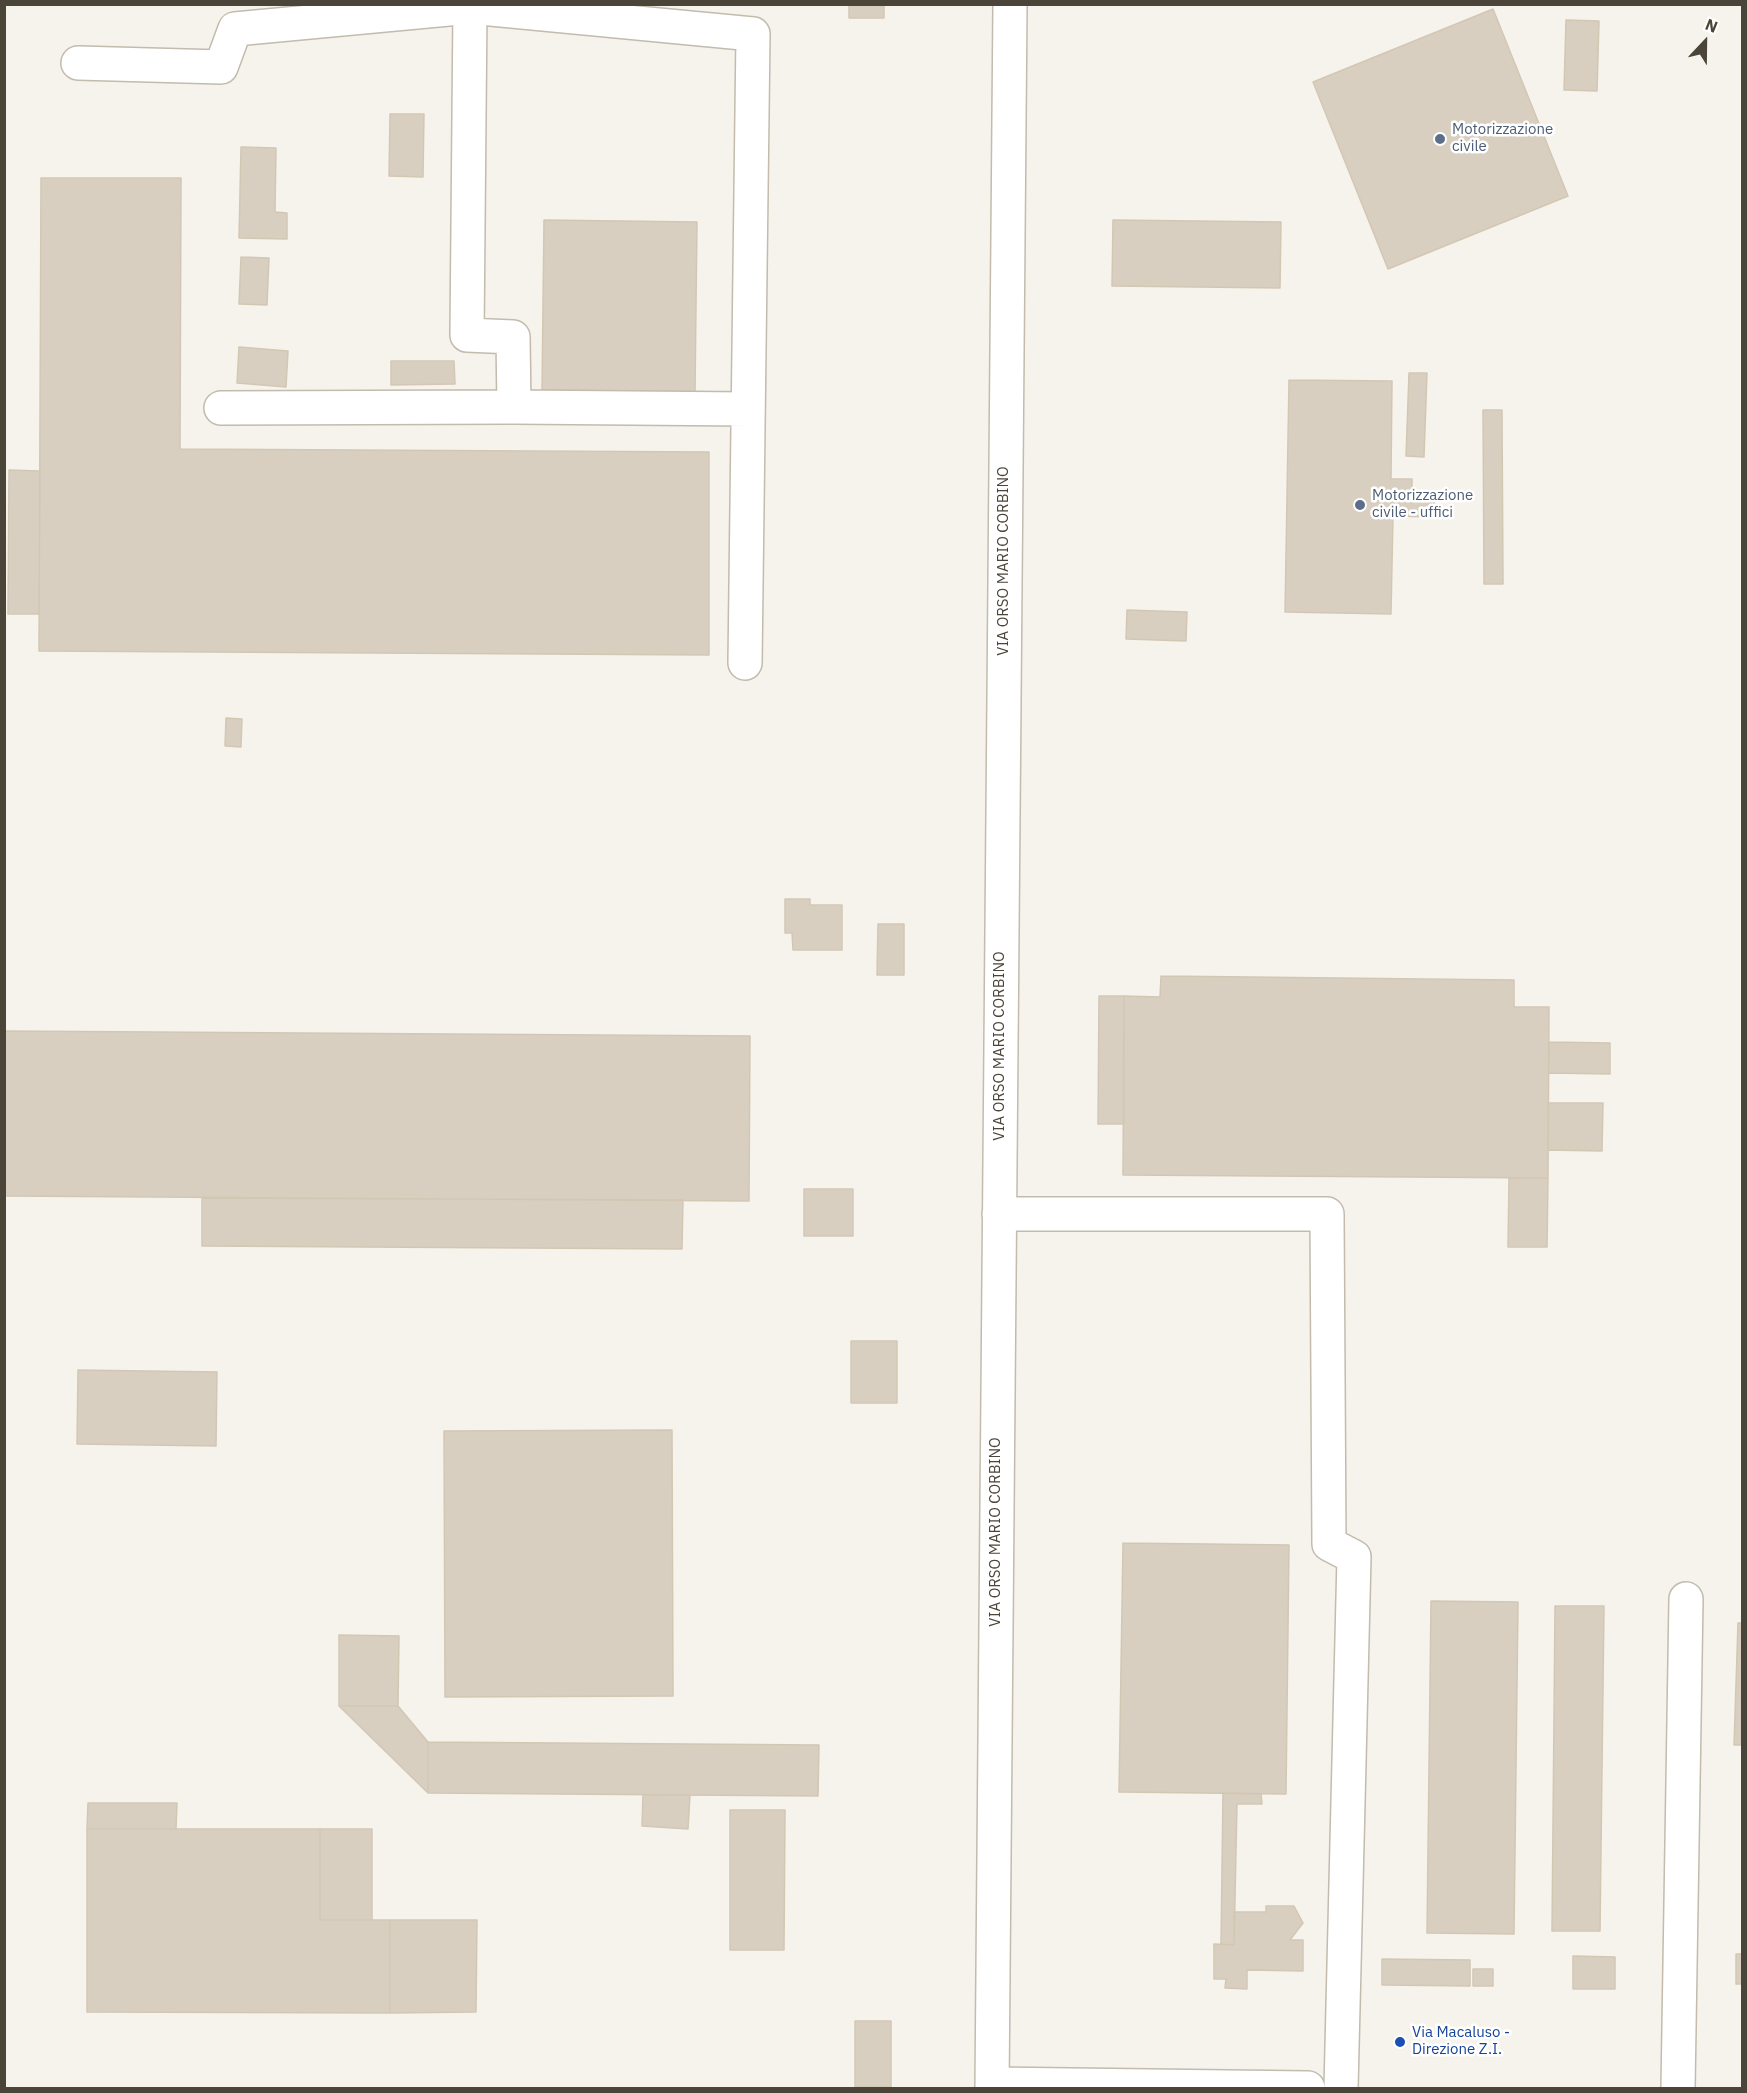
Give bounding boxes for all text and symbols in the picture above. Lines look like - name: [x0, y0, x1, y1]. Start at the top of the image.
- north arrow: [1675, 12, 1735, 72]
- text: N: [1703, 14, 1721, 37]
- place label: Motorizzazione civile: [1452, 121, 1553, 156]
- marker: Motorizzazione civile: [1433, 132, 1447, 146]
- street label: VIA ORSO MARIO CORBINO: [995, 466, 1013, 656]
- place label: Motorizzazione civile - uffici: [1372, 487, 1473, 522]
- marker: Motorizzazione civile - uffici: [1353, 498, 1367, 512]
- street label: VIA ORSO MARIO CORBINO: [991, 951, 1009, 1141]
- street label: VIA ORSO MARIO CORBINO: [987, 1437, 1005, 1627]
- place label: Via Macaluso - Direzione Z.I.: [1412, 2024, 1510, 2059]
- marker: Via Macaluso - Direzione Z.I.: [1393, 2035, 1407, 2049]

